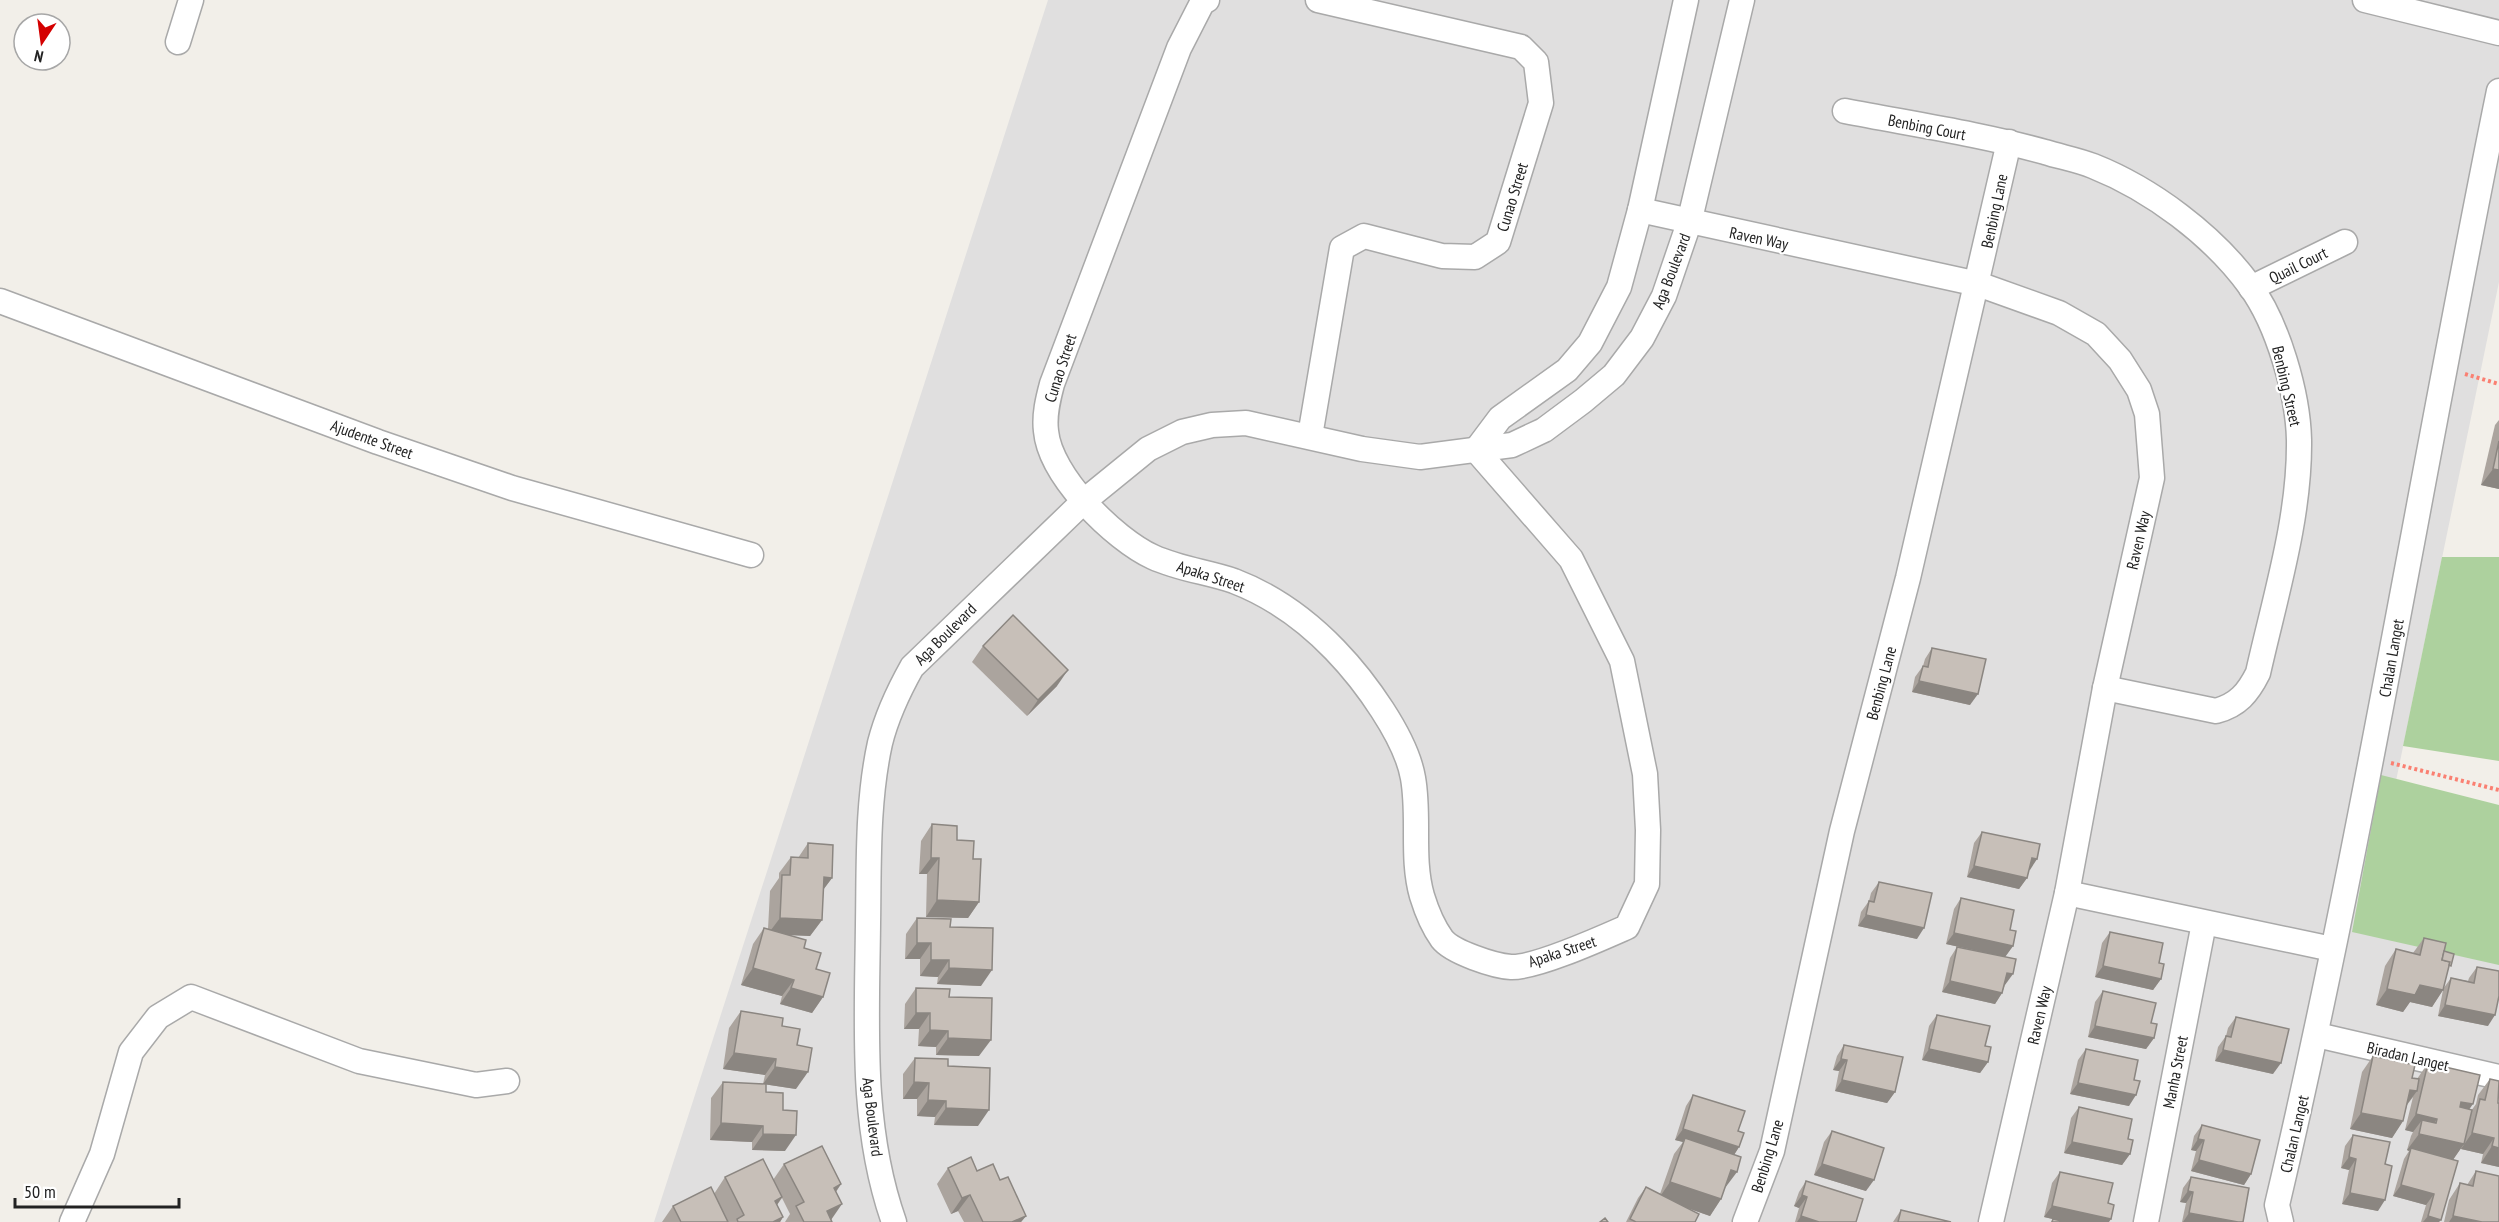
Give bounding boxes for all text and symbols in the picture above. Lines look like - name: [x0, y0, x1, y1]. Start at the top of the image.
- north arrow: [12, 12, 72, 72]
- text: N: [32, 46, 45, 67]
- street label: Benbing Court: [1886, 110, 1968, 144]
- street label: Cunao Street: [1492, 160, 1532, 234]
- street label: Benbing Lane: [1976, 172, 2012, 250]
- street label: Raven Way: [1728, 222, 1790, 254]
- street label: Aga Boulevard: [1647, 230, 1695, 312]
- street label: Quail Court: [2265, 242, 2331, 288]
- street label: Cunao Street: [1040, 331, 1081, 405]
- street label: Benbing Street: [2268, 344, 2306, 429]
- street label: Ajudente Street: [328, 415, 416, 463]
- street label: Raven Way: [2122, 509, 2154, 571]
- street label: Apaka Street: [1175, 556, 1248, 597]
- street label: Aga Boulevard: [910, 599, 980, 669]
- street label: Chalan Langet: [2374, 617, 2408, 699]
- street label: Benbing Lane: [1862, 644, 1900, 722]
- street label: Apaka Street: [1526, 930, 1599, 971]
- street label: Raven Way: [2023, 984, 2055, 1046]
- street label: Manha Street: [2158, 1033, 2192, 1110]
- street label: Biradan Langet: [2365, 1037, 2451, 1075]
- street label: Aga Boulevard: [858, 1076, 888, 1158]
- street label: Chalan Langet: [2275, 1093, 2313, 1175]
- street label: Benbing Lane: [1746, 1117, 1788, 1195]
- scale bar: [15, 1171, 178, 1209]
- text: 50 m: [24, 1180, 56, 1203]

